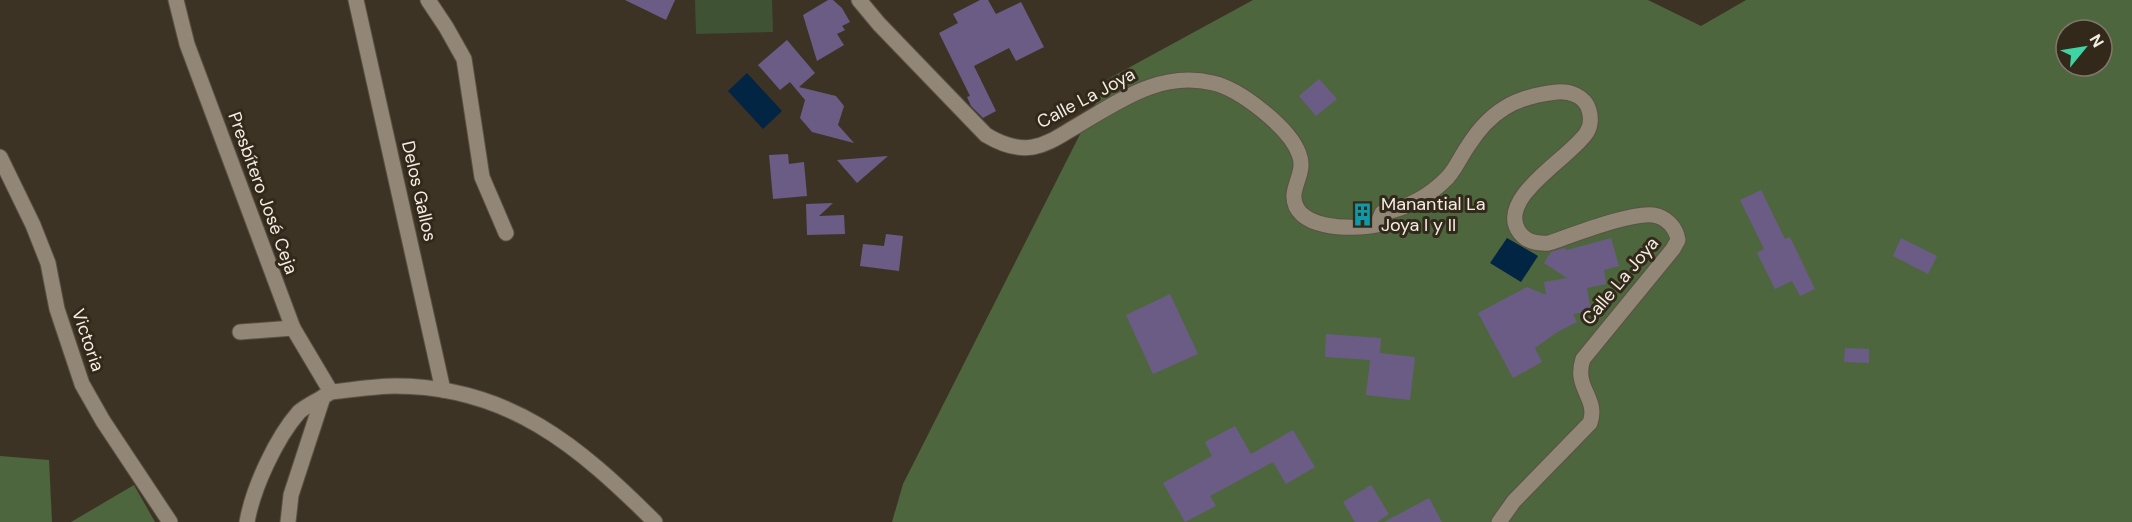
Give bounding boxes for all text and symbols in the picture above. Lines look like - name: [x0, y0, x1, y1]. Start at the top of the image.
- north arrow: [2054, 18, 2114, 78]
- text: N: [2085, 30, 2109, 51]
- street label: Calle La Joya: [1033, 62, 1139, 134]
- street label: Presbítero José Ceja: [222, 108, 304, 278]
- street label: Delos Gallos: [396, 138, 442, 244]
- place label: Manantial La Joya I y II: [1381, 192, 1486, 237]
- building icon: Manantial La Joya I y II: [1350, 201, 1376, 227]
- street label: Calle La Joya: [1576, 232, 1664, 330]
- street label: Victoria: [66, 306, 110, 374]

